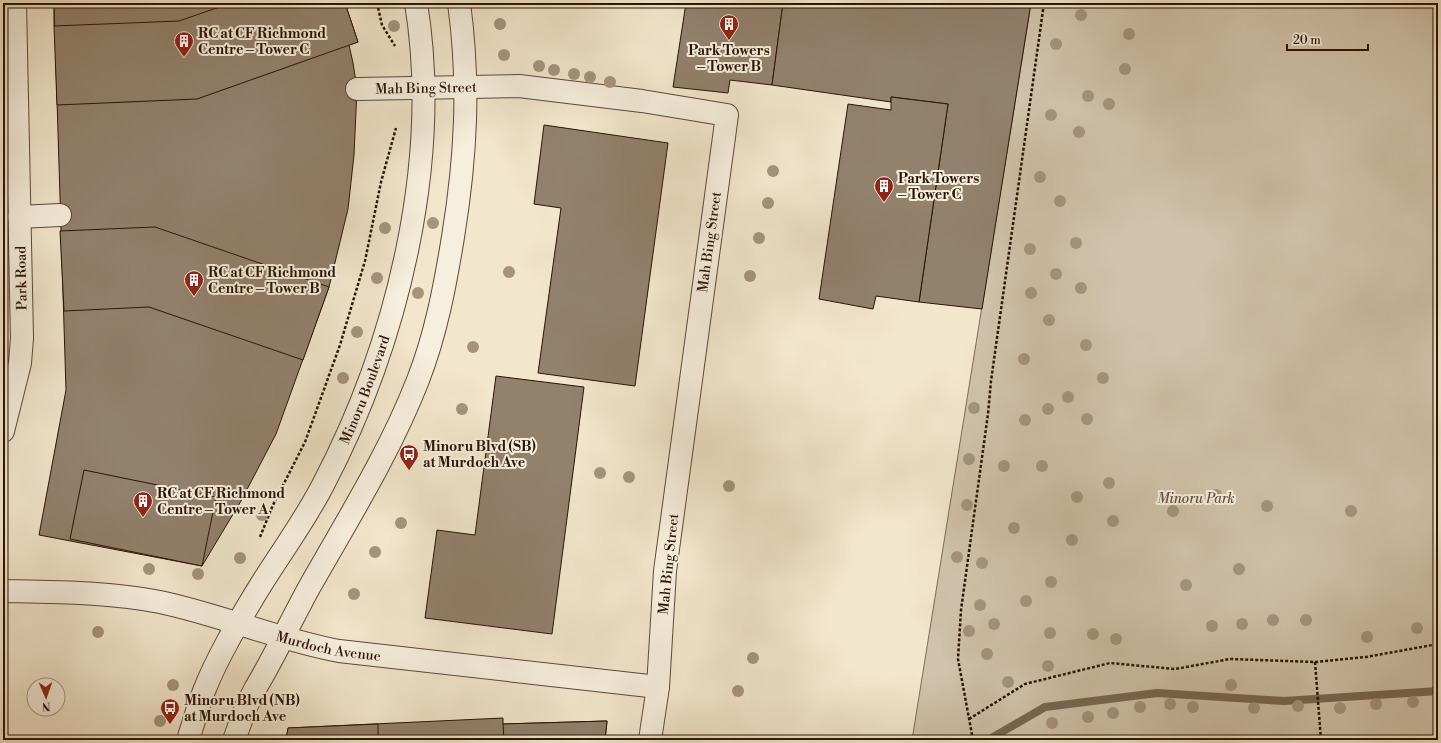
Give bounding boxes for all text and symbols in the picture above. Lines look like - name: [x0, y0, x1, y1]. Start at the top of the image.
- building icon: Park Towers – Tower B: [718, 13, 740, 41]
- place label: RC at CF Richmond Centre – Tower C: [198, 25, 326, 59]
- scale bar: [1287, 26, 1368, 52]
- building icon: RC at CF Richmond Centre – Tower C: [173, 30, 195, 58]
- text: 20 m: [1293, 33, 1321, 48]
- place label: Park Towers – Tower B: [688, 42, 770, 76]
- street label: Mah Bing Street: [375, 79, 477, 99]
- place label: Park Towers – Tower C: [898, 170, 979, 204]
- building icon: Park Towers – Tower C: [873, 175, 895, 203]
- street label: Mah Bing Street: [694, 191, 726, 294]
- street label: Park Road: [12, 246, 32, 310]
- place label: RC at CF Richmond Centre – Tower B: [208, 264, 336, 298]
- building icon: RC at CF Richmond Centre – Tower B: [183, 269, 205, 297]
- street label: Minoru Boulevard: [336, 333, 394, 447]
- place label: Minoru Blvd (SB) at Murdoch Ave: [423, 438, 536, 472]
- bus stop icon: Minoru Blvd (SB) at Murdoch Ave: [398, 443, 420, 471]
- place label: RC at CF Richmond Centre – Tower A: [157, 485, 285, 519]
- building icon: RC at CF Richmond Centre – Tower A: [132, 490, 154, 518]
- park label: Minoru Park: [1157, 490, 1235, 508]
- street label: Mah Bing Street: [655, 513, 683, 616]
- street label: Murdoch Avenue: [274, 628, 382, 666]
- north arrow: [26, 677, 66, 717]
- place label: Minoru Blvd (NB) at Murdoch Ave: [184, 692, 300, 726]
- bus stop icon: Minoru Blvd (NB) at Murdoch Ave: [159, 697, 181, 725]
- text: N: [41, 699, 51, 713]

